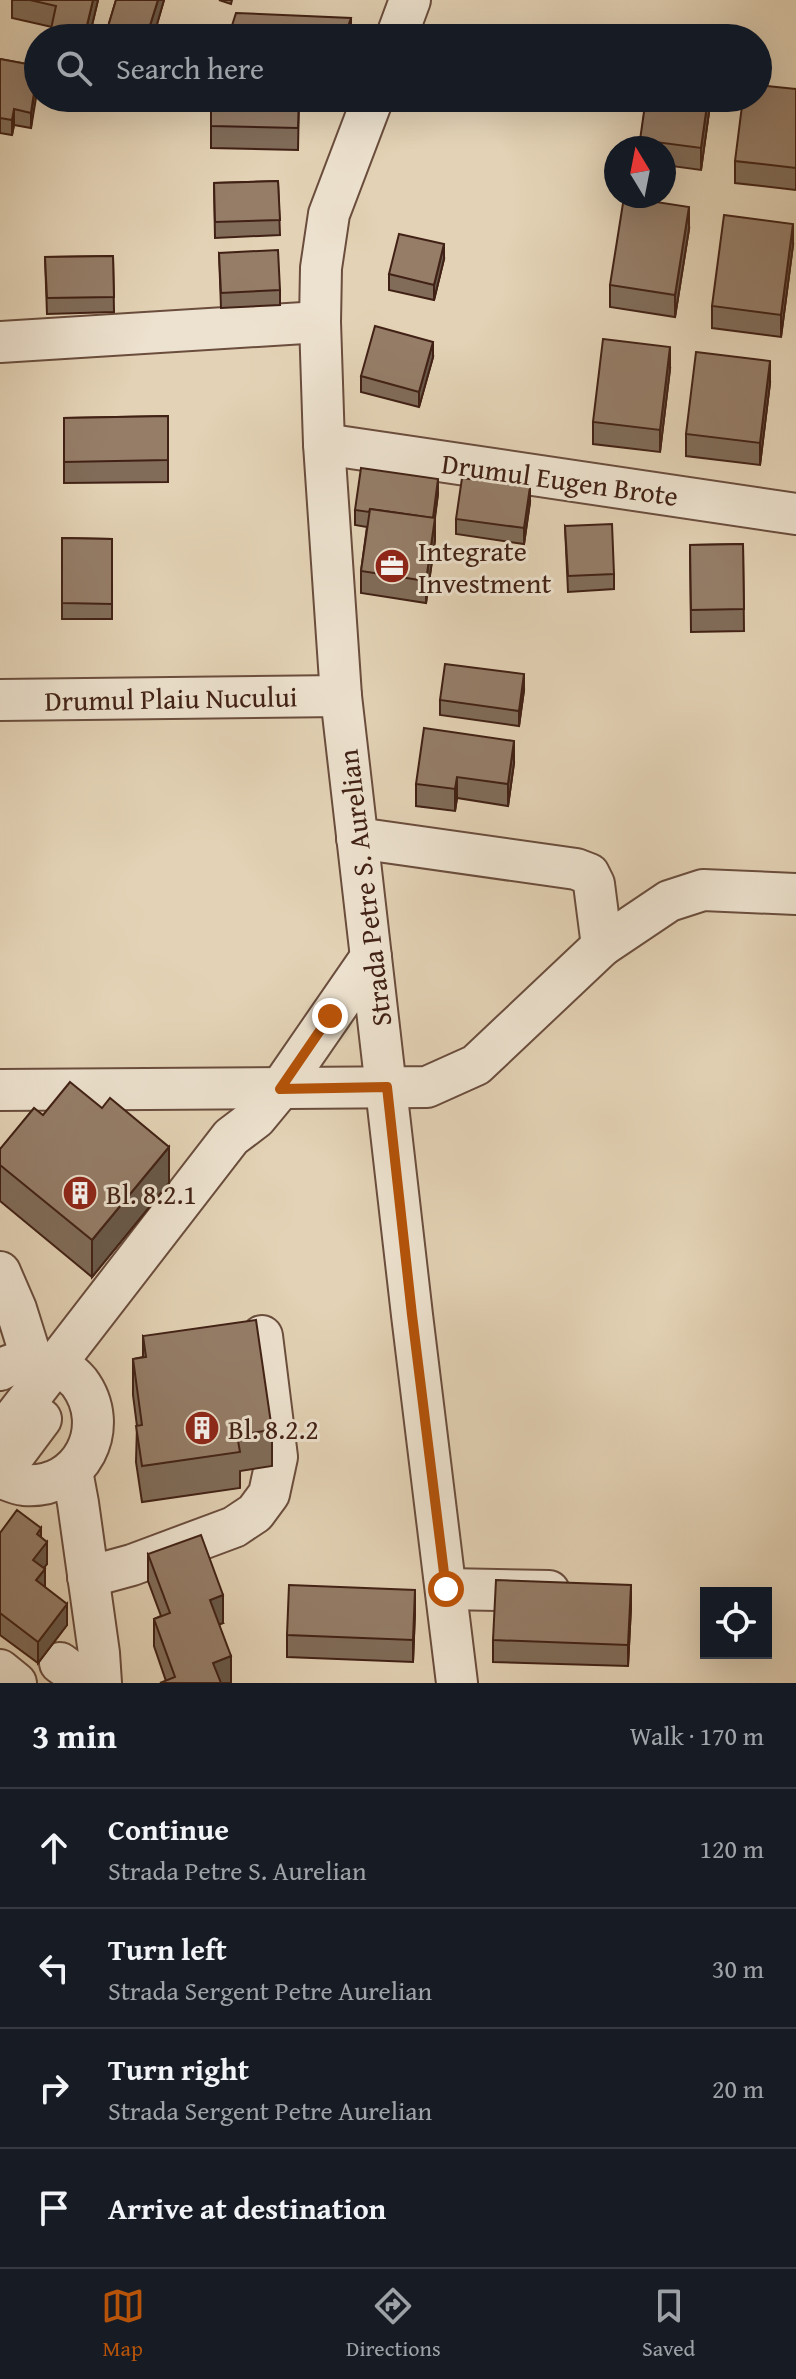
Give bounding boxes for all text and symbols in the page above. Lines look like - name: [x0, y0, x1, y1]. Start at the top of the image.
- search box: [24, 24, 772, 112]
- icon: search: [52, 46, 96, 90]
- text: Search here: [116, 46, 264, 90]
- north arrow: [604, 136, 676, 208]
- street label: Drumul Eugen Brote: [439, 442, 681, 516]
- place label: Integrate Investment: [418, 530, 551, 603]
- office icon: Integrate Investment: [373, 547, 411, 585]
- street label: Drumul Plaiu Nucului: [44, 675, 298, 721]
- street label: Strada Petre S. Aurelian: [327, 747, 401, 1029]
- route end: [312, 998, 348, 1034]
- place label: Bl. 8.2.1: [106, 1173, 197, 1214]
- building icon: Bl. 8.2.1: [61, 1174, 99, 1212]
- place label: Bl. 8.2.2: [228, 1408, 319, 1449]
- building icon: Bl. 8.2.2: [183, 1409, 221, 1447]
- route start: [428, 1571, 464, 1607]
- map controls: [700, 1587, 772, 1659]
- button: locate: [700, 1587, 772, 1659]
- text: 3 min: [32, 1711, 117, 1760]
- text: Walk · 170 m: [630, 1716, 764, 1755]
- text: Continue: [108, 1807, 229, 1851]
- icon: ahead: [32, 1826, 76, 1870]
- text: 120 m: [699, 1829, 764, 1868]
- text: Strada Petre S. Aurelian: [108, 1851, 367, 1890]
- text: Turn left: [108, 1927, 227, 1971]
- icon: left: [32, 1946, 76, 1990]
- text: 30 m: [712, 1949, 764, 1988]
- text: Strada Sergent Petre Aurelian: [108, 1971, 432, 2010]
- text: Turn right: [108, 2047, 249, 2091]
- icon: right: [32, 2066, 76, 2110]
- text: 20 m: [712, 2069, 764, 2108]
- text: Strada Sergent Petre Aurelian: [108, 2091, 432, 2130]
- icon: arrive: [32, 2186, 76, 2230]
- text: Arrive at destination: [108, 2186, 386, 2230]
- tab: Map: [101, 2284, 145, 2364]
- tab: Directions: [346, 2284, 441, 2364]
- tab: Saved: [642, 2284, 695, 2364]

